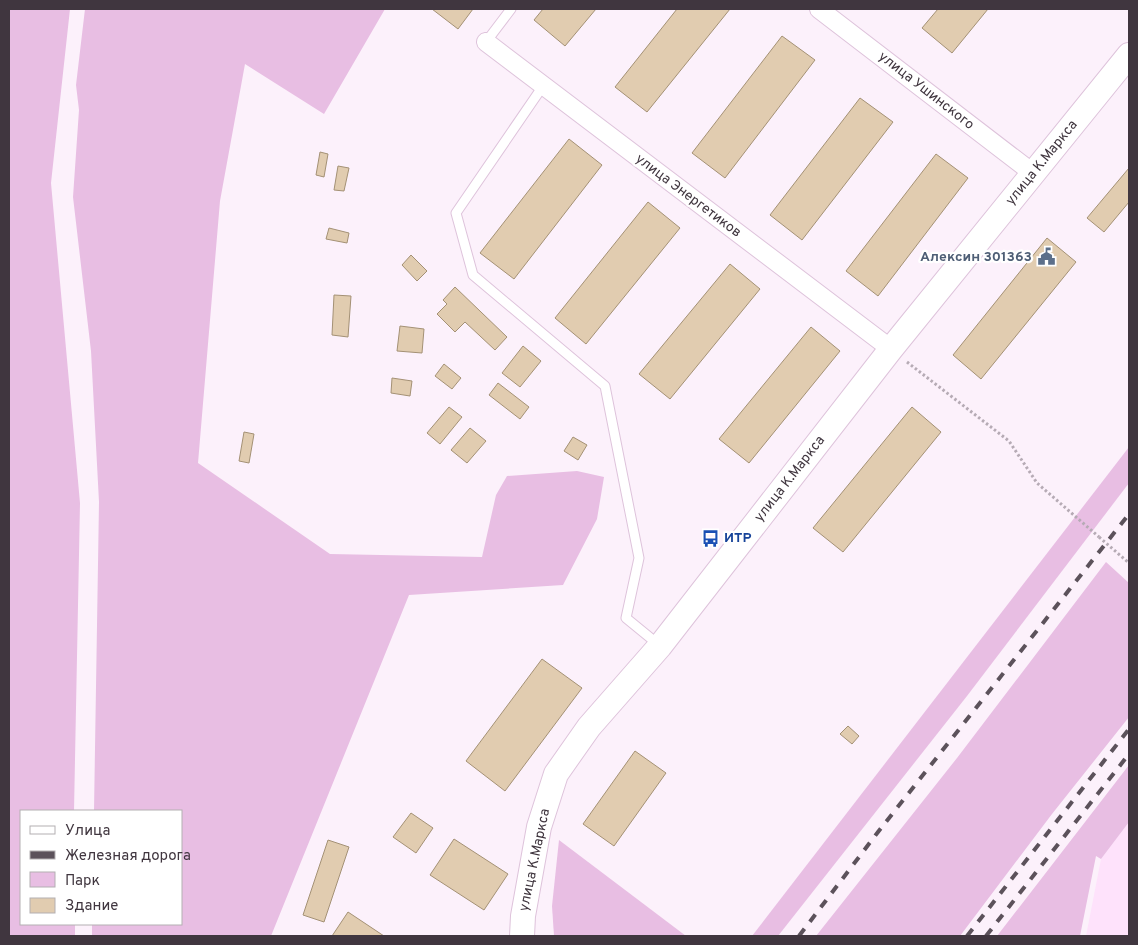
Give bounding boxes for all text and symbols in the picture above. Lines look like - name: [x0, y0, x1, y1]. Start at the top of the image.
- street label: улица Ушинского: [875, 48, 977, 134]
- street label: улица К.Маркса: [1002, 117, 1082, 209]
- street label: улица Энергетиков: [632, 151, 744, 241]
- public building icon: Алексин 301363: [1036, 247, 1056, 267]
- place label: Алексин 301363: [920, 249, 1032, 266]
- street label: улица К.Маркса: [751, 433, 829, 525]
- bus stop icon: ИТР: [700, 528, 720, 548]
- place label: ИТР: [724, 530, 751, 547]
- street label: улица К.Маркса: [516, 807, 554, 913]
- legend: [20, 810, 182, 925]
- text: Улица: [65, 822, 110, 841]
- text: Железная дорога: [65, 847, 191, 866]
- text: Парк: [65, 872, 100, 891]
- text: Здание: [65, 897, 118, 916]

